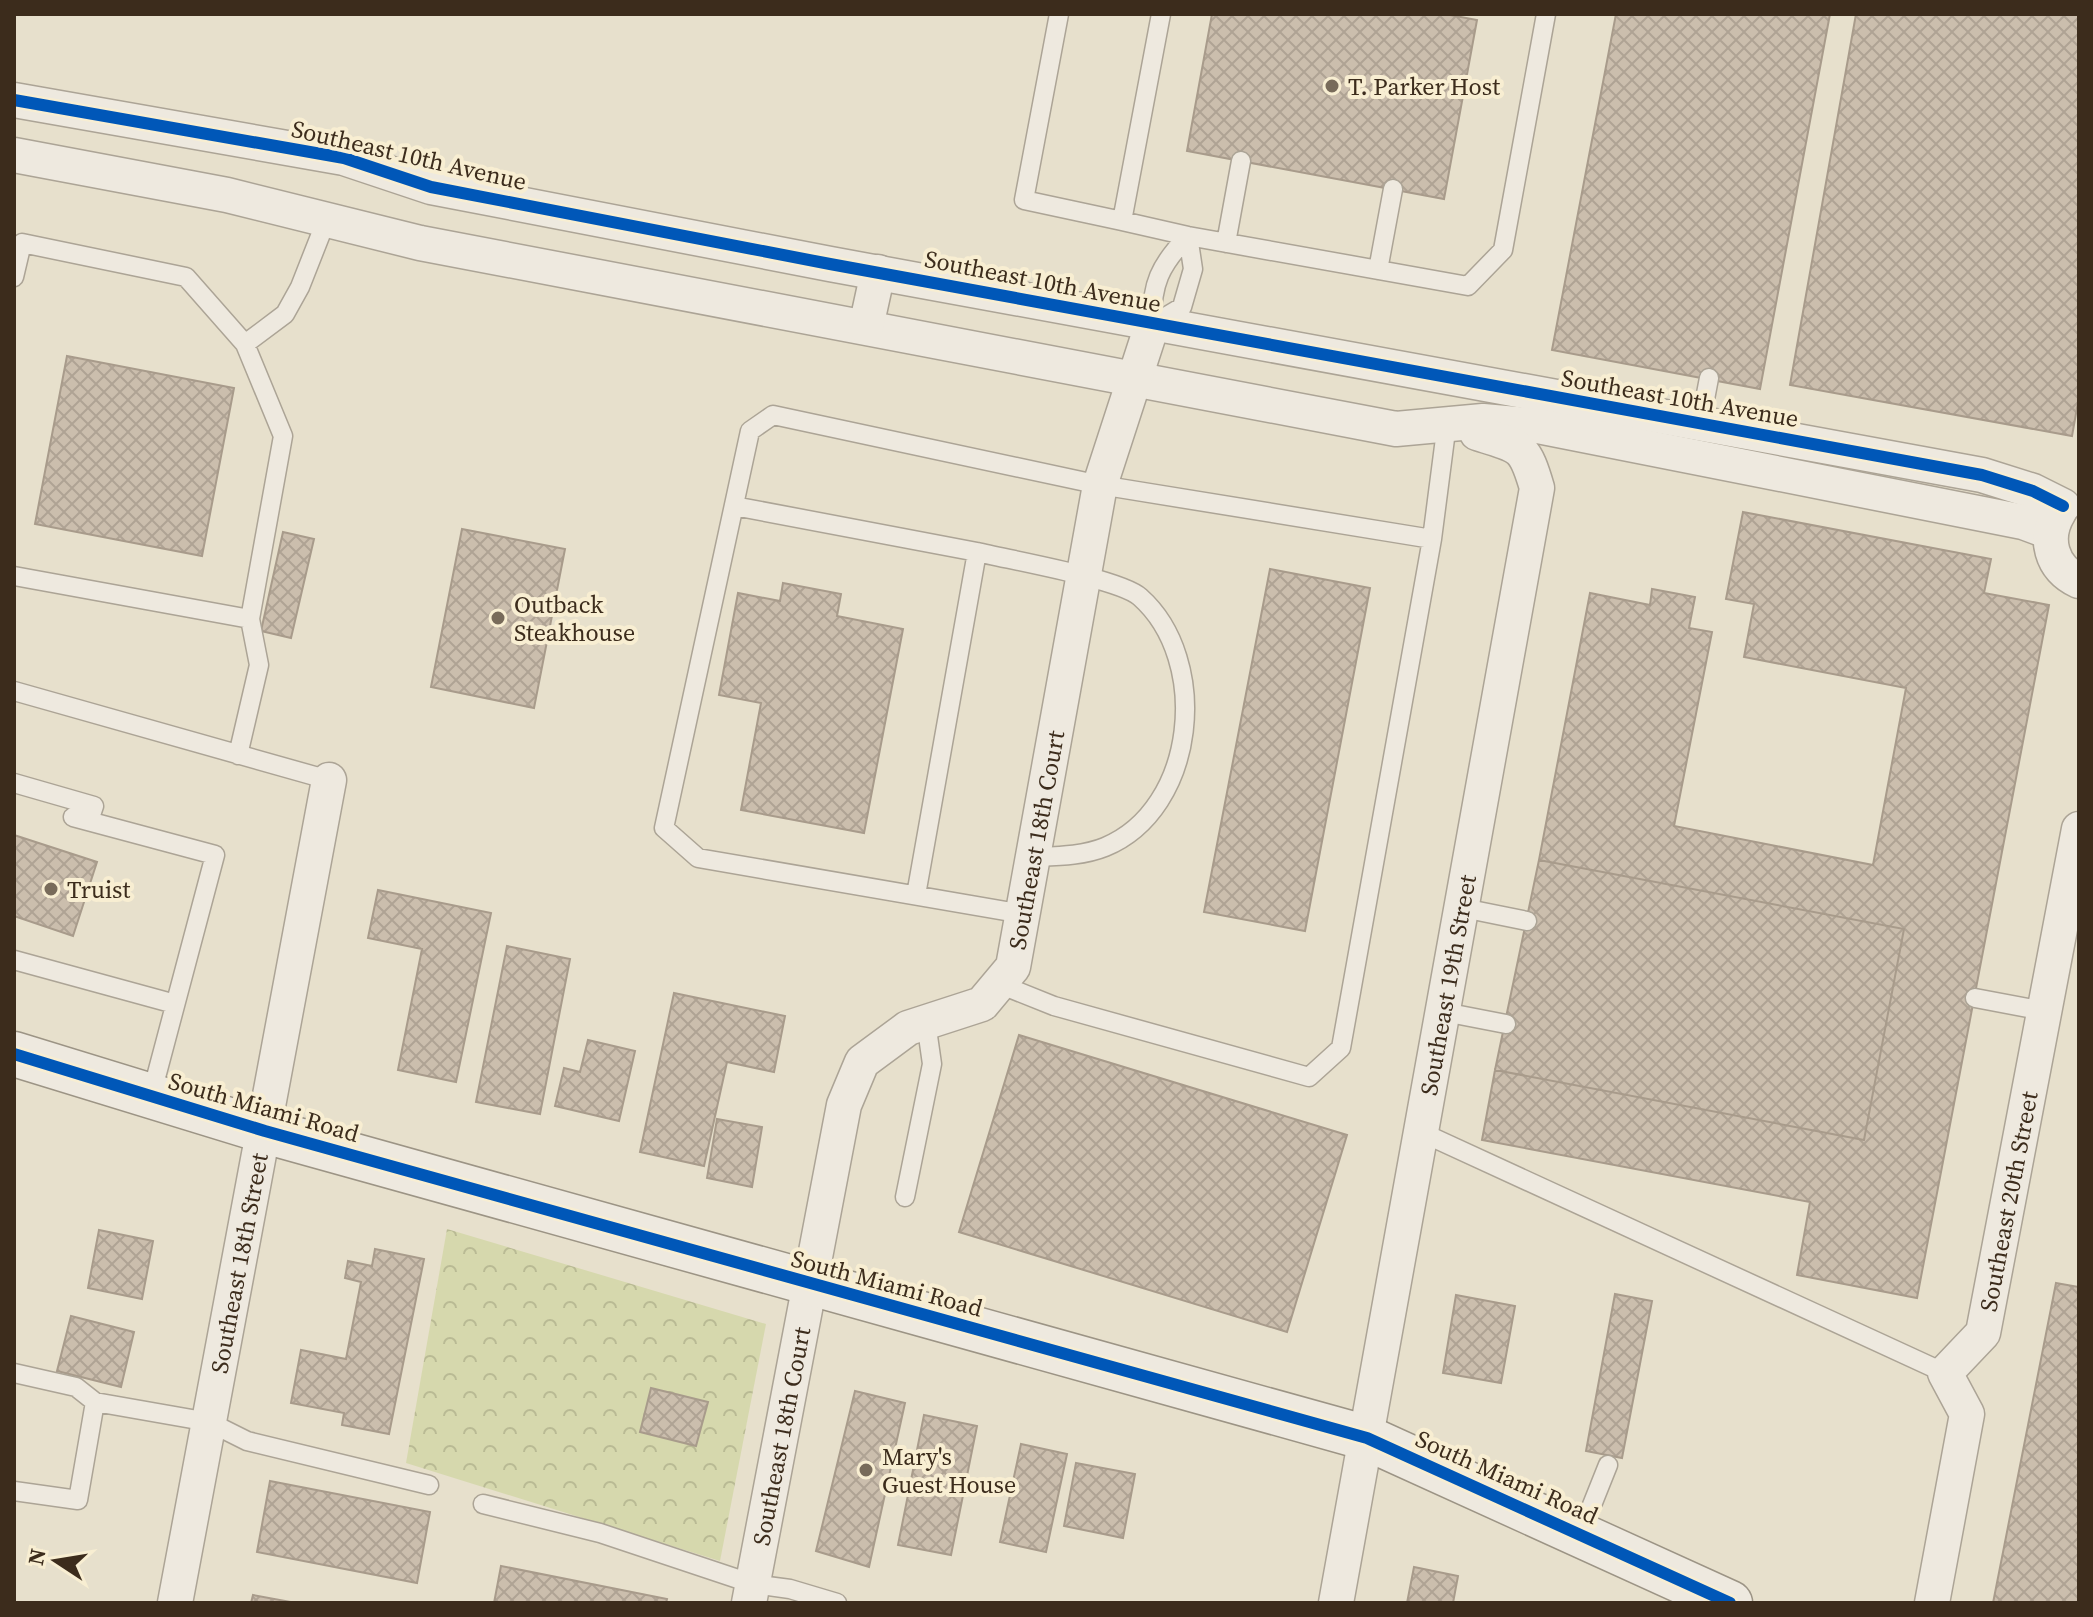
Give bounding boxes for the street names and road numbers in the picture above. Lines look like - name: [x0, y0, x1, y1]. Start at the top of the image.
- street label: Southeast 10th Avenue: [288, 112, 530, 198]
- street label: Southeast 10th Avenue: [922, 242, 1164, 320]
- street label: Southeast 10th Avenue: [1559, 361, 1801, 435]
- street label: Southeast 18th Court: [1000, 728, 1072, 952]
- street label: Southeast 19th Street: [1411, 872, 1484, 1098]
- street label: South Miami Road: [165, 1064, 363, 1150]
- street label: Southeast 20th Street: [1971, 1088, 2045, 1314]
- street label: Southeast 18th Street: [202, 1150, 275, 1376]
- street label: South Miami Road: [788, 1242, 987, 1324]
- street label: Southeast 18th Court: [744, 1324, 818, 1548]
- street label: South Miami Road: [1410, 1422, 1604, 1532]

